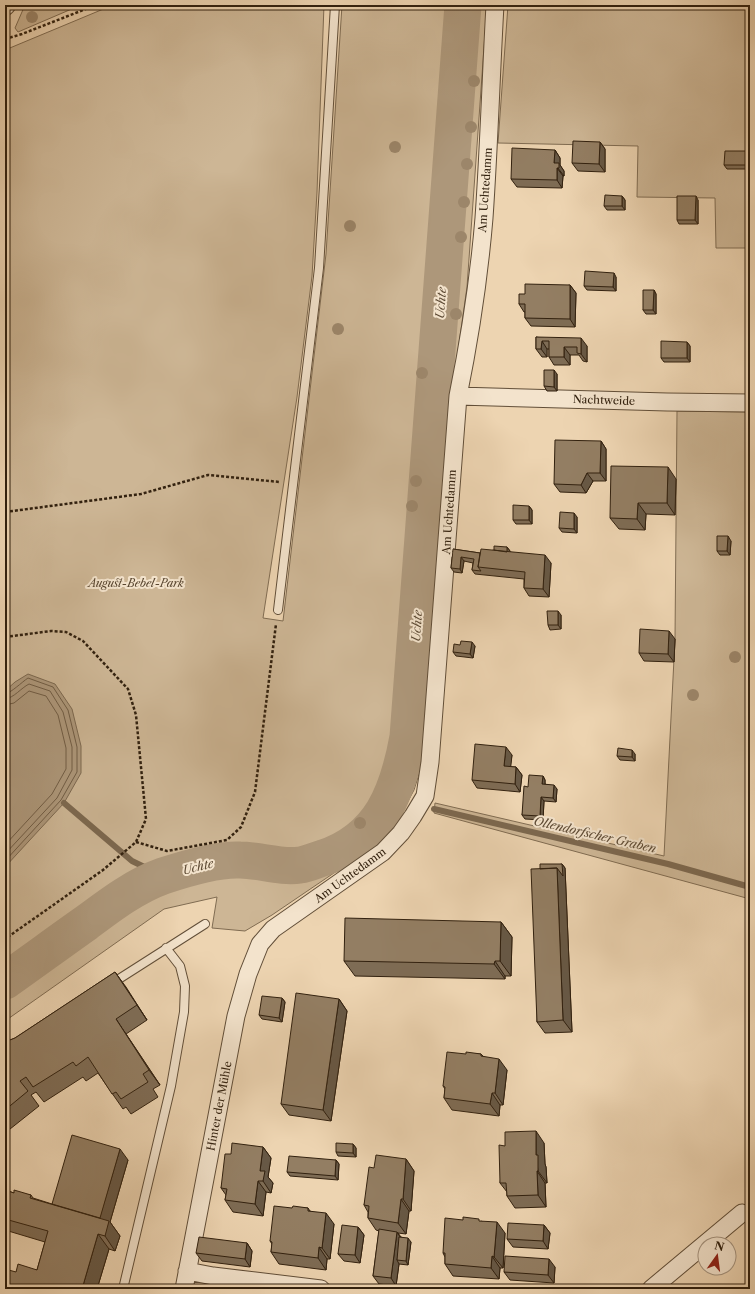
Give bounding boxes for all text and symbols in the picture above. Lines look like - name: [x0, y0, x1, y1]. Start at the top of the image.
- street label: Am Uchtedamm: [475, 146, 495, 234]
- water label: Uchte: [432, 286, 449, 319]
- street label: Nachtweide: [573, 392, 635, 408]
- street label: Am Uchtedamm: [439, 468, 459, 556]
- park label: August-Bebel-Park: [86, 576, 184, 590]
- water label: Uchte: [408, 609, 425, 642]
- water label: Ollendorfscher Graben: [532, 813, 658, 856]
- street label: Am Uchtedamm: [311, 844, 389, 906]
- water label: Uchte: [181, 855, 216, 878]
- street label: Hinter der Mühle: [203, 1060, 235, 1152]
- north arrow: [697, 1236, 737, 1276]
- text: N: [713, 1238, 726, 1254]

